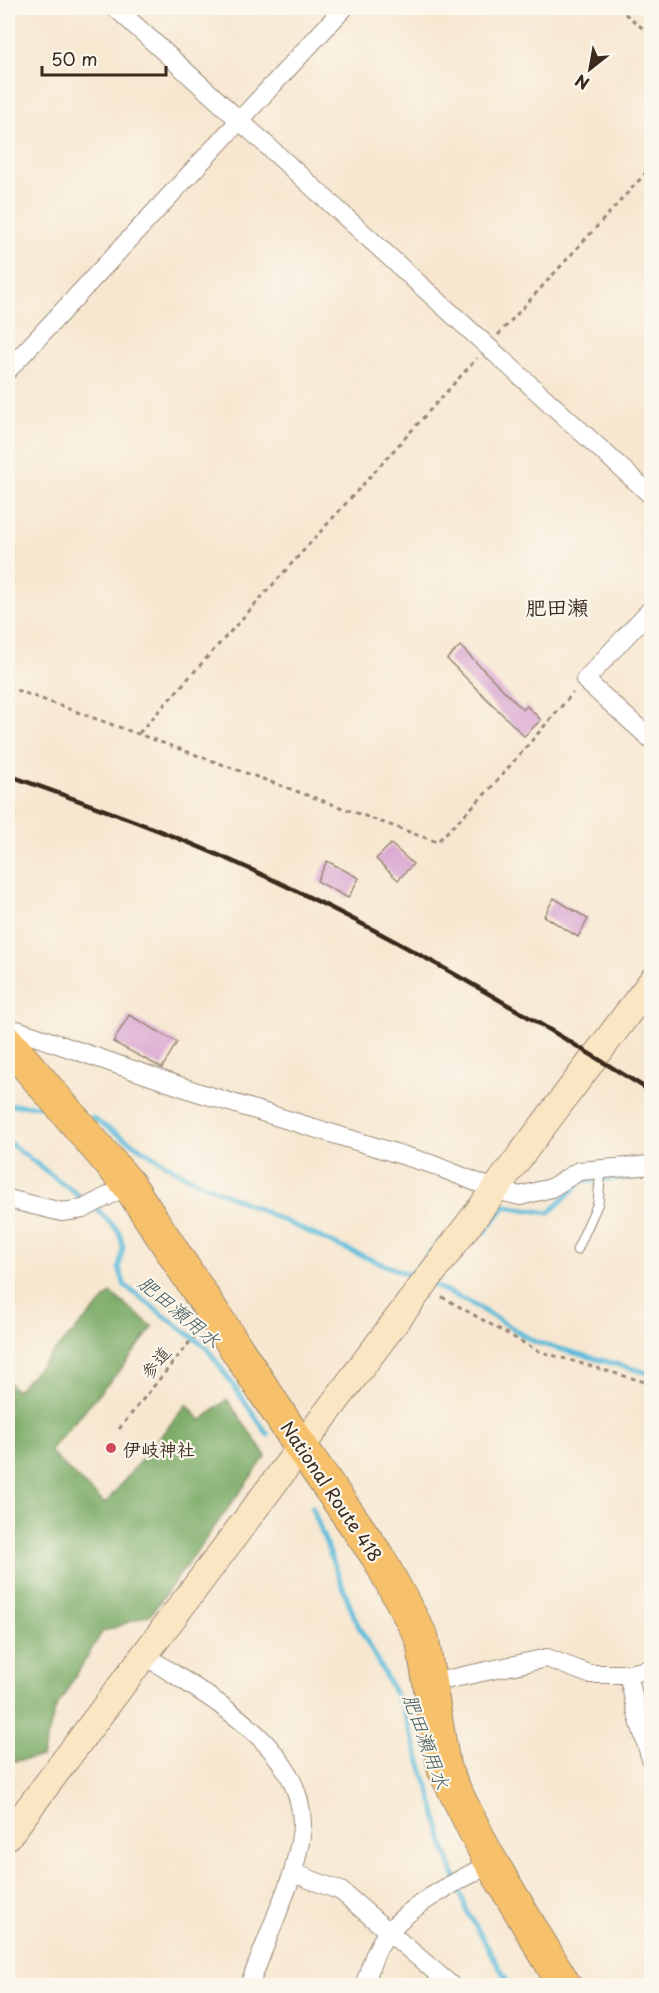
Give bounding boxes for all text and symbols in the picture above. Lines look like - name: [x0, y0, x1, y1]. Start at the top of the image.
- scale bar: [42, 39, 166, 77]
- north arrow: [560, 39, 620, 99]
- text: 50 m: [51, 45, 98, 72]
- text: N: [570, 69, 593, 96]
- district label: 肥田瀬: [526, 590, 589, 622]
- water label: 肥田瀬用水: [132, 1267, 228, 1355]
- street label: 参道: [133, 1340, 177, 1384]
- street label: National Route 418: [275, 1415, 389, 1567]
- place label: 伊岐神社: [123, 1435, 195, 1462]
- marker: 伊岐神社: [104, 1441, 118, 1455]
- water label: 肥田瀬用水: [396, 1689, 458, 1793]

